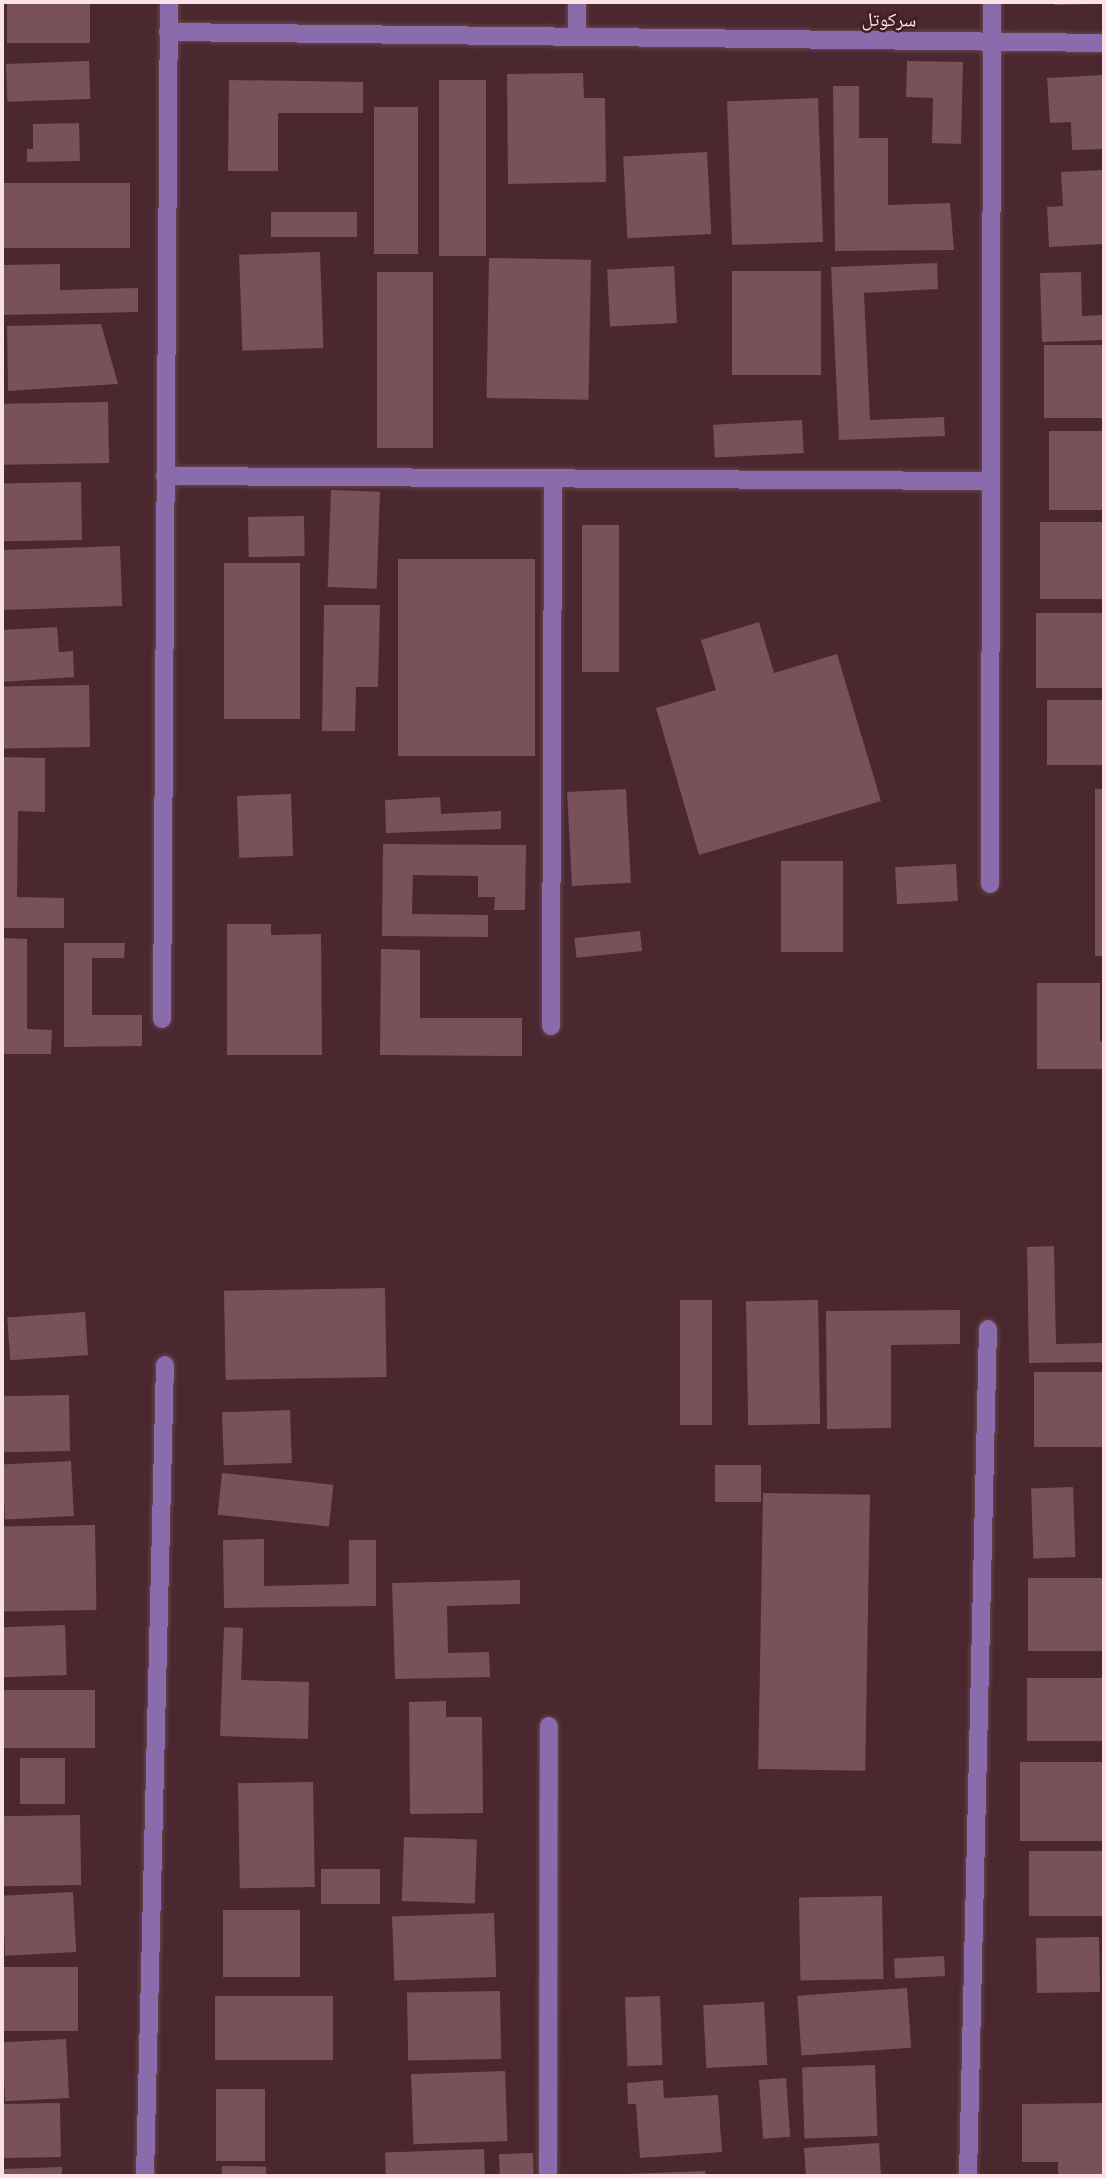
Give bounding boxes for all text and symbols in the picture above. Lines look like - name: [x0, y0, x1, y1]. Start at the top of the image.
- street label: سرکوتل: [861, 7, 917, 31]

